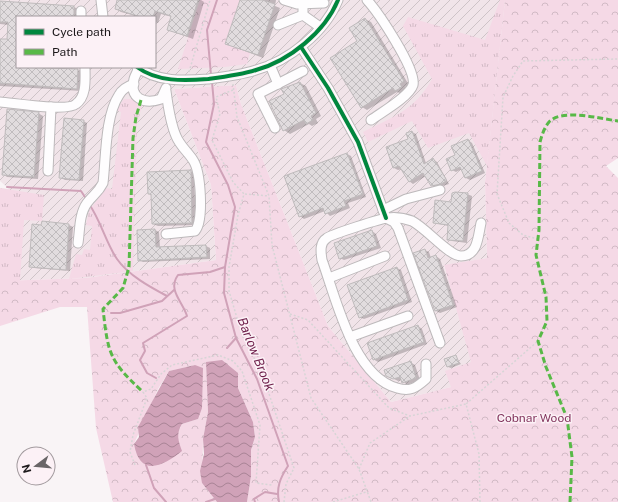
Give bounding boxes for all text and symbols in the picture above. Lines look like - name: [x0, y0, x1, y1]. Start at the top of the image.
- legend: [16, 16, 156, 68]
- text: Cycle path: [52, 25, 111, 39]
- text: Path: [52, 45, 78, 59]
- water label: Barlow Brook: [234, 315, 278, 393]
- park label: Cobnar Wood: [497, 411, 571, 425]
- north arrow: [16, 446, 56, 486]
- text: N: [19, 463, 33, 475]

